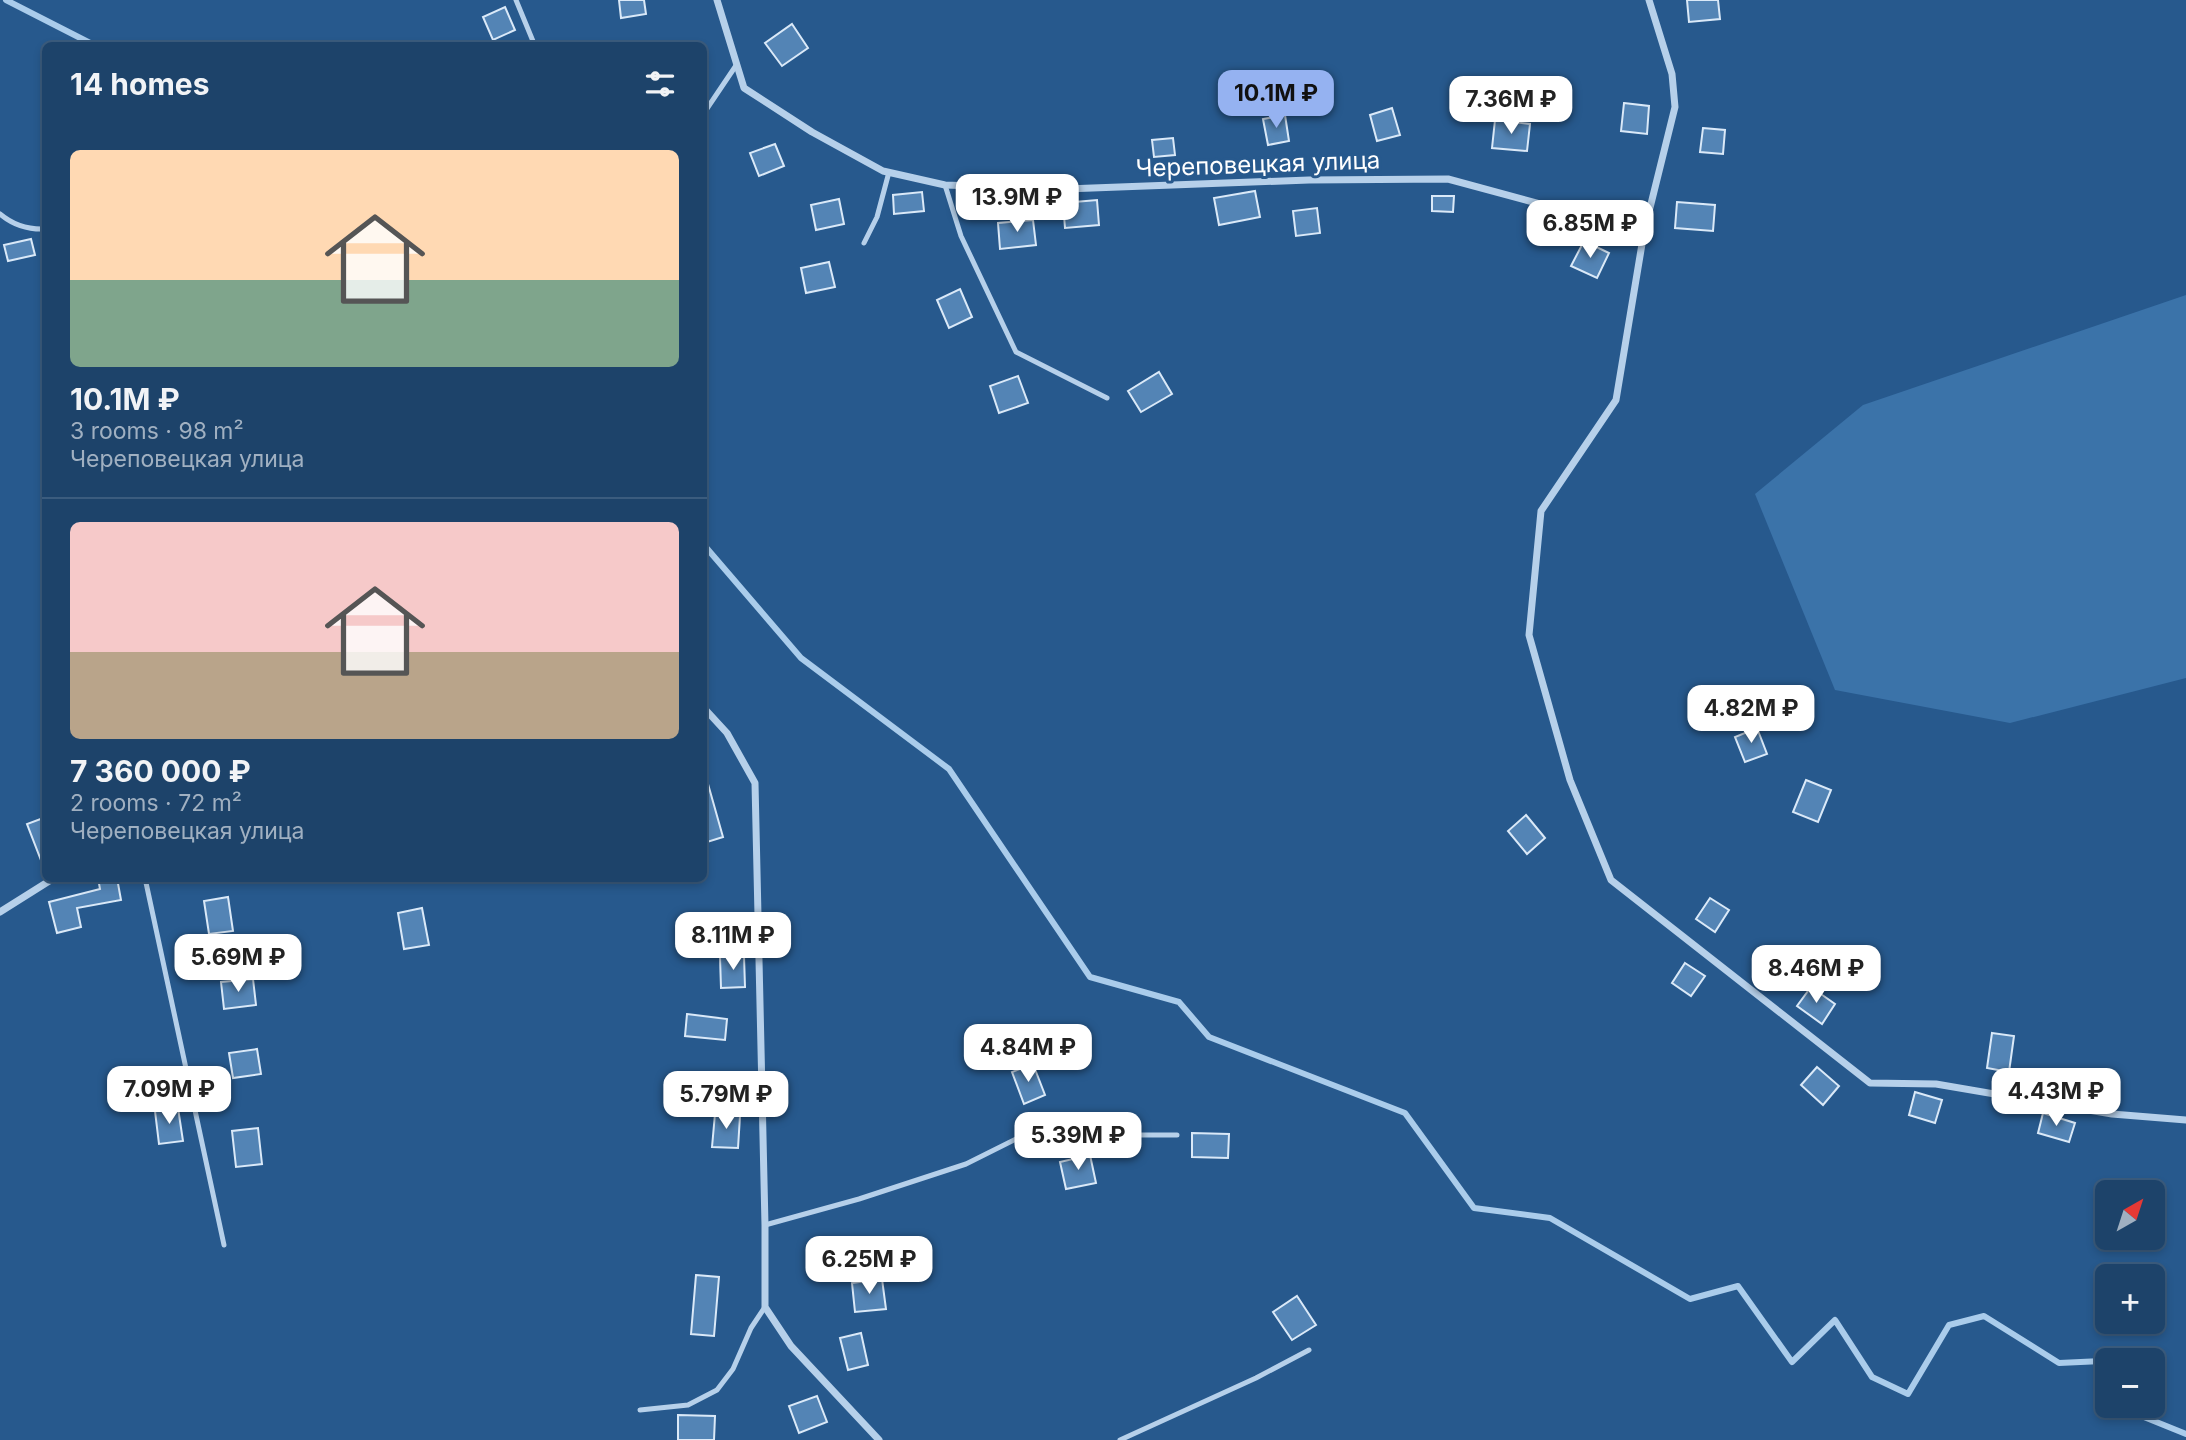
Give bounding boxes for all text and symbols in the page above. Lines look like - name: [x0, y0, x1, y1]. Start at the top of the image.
- icon: filters: [641, 65, 679, 103]
- text: 14 homes: [70, 66, 209, 102]
- pin: 10.1M ₽: [1211, 71, 1341, 130]
- pin: 7.36M ₽: [1446, 76, 1576, 136]
- text: 10.1M ₽: [1234, 79, 1318, 107]
- text: 7.36M ₽: [1465, 85, 1557, 113]
- street label: Череповецкая улица: [1135, 145, 1381, 183]
- pin: 13.9M ₽: [952, 174, 1082, 234]
- text: 13.9M ₽: [972, 183, 1062, 211]
- icon: home: [312, 196, 438, 322]
- pin: 6.85M ₽: [1525, 201, 1655, 260]
- text: 6.85M ₽: [1543, 209, 1637, 237]
- text: 10.1M ₽: [70, 381, 180, 417]
- text: 3 rooms · 98 m²: [70, 417, 244, 445]
- text: Череповецкая улица: [70, 445, 304, 473]
- icon: home: [312, 568, 438, 694]
- pin: 4.82M ₽: [1686, 686, 1816, 745]
- text: 4.82M ₽: [1703, 694, 1799, 722]
- text: 7 360 000 ₽: [70, 753, 251, 789]
- text: 2 rooms · 72 m²: [70, 789, 242, 817]
- text: Череповецкая улица: [70, 817, 304, 845]
- pin: 8.11M ₽: [668, 912, 798, 972]
- text: 8.11M ₽: [691, 921, 775, 949]
- pin: 5.69M ₽: [173, 934, 303, 994]
- text: 5.69M ₽: [191, 943, 286, 971]
- pin: 8.46M ₽: [1751, 946, 1881, 1005]
- text: 8.46M ₽: [1768, 954, 1864, 982]
- pin: 4.84M ₽: [963, 1024, 1093, 1084]
- text: 4.84M ₽: [980, 1033, 1076, 1061]
- pin: 7.09M ₽: [104, 1066, 234, 1126]
- pin: 4.43M ₽: [1991, 1068, 2121, 1128]
- pin: 5.79M ₽: [661, 1072, 791, 1131]
- text: 7.09M ₽: [123, 1075, 215, 1103]
- text: 4.43M ₽: [2008, 1077, 2104, 1105]
- text: 5.79M ₽: [679, 1080, 773, 1108]
- pin: 5.39M ₽: [1013, 1112, 1143, 1172]
- text: 5.39M ₽: [1030, 1121, 1126, 1149]
- north arrow: [2095, 1180, 2165, 1250]
- map controls: [2095, 1180, 2165, 1418]
- pin: 6.25M ₽: [804, 1236, 934, 1296]
- text: 6.25M ₽: [821, 1245, 917, 1273]
- button: +: [2095, 1264, 2165, 1334]
- button: −: [2095, 1348, 2165, 1418]

